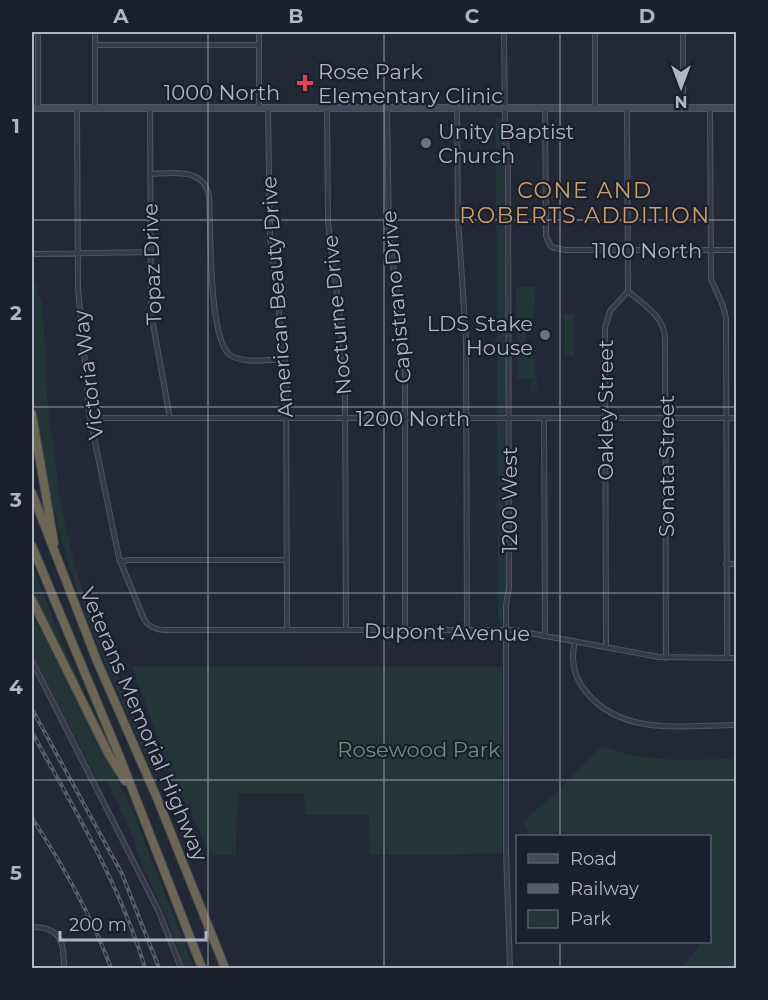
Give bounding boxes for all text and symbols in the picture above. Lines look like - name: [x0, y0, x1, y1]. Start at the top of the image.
- text: A: [112, 4, 129, 28]
- text: B: [288, 4, 304, 28]
- text: C: [465, 4, 480, 28]
- text: D: [639, 4, 655, 28]
- north arrow: [651, 57, 711, 117]
- place label: Rose Park Elementary Clinic: [318, 59, 503, 108]
- marker: Rose Park Elementary Clinic: [296, 74, 314, 92]
- street label: 1000 North: [164, 80, 280, 105]
- text: N: [675, 92, 687, 111]
- text: 1: [12, 114, 20, 138]
- place label: Unity Baptist Church: [438, 119, 574, 168]
- marker: Unity Baptist Church: [419, 136, 433, 150]
- street label: American Beauty Drive: [256, 175, 298, 419]
- district label: CONE AND ROBERTS ADDITION: [459, 177, 711, 229]
- street label: Topaz Drive: [137, 203, 167, 325]
- street label: Capistrano Drive: [376, 209, 416, 385]
- street label: Nocturne Drive: [318, 234, 356, 396]
- street label: 1100 North: [592, 238, 702, 263]
- text: 2: [10, 301, 22, 325]
- street label: Victoria Way: [68, 308, 108, 441]
- place label: LDS Stake House: [427, 311, 533, 360]
- marker: LDS Stake House: [538, 328, 552, 342]
- street label: Oakley Street: [593, 339, 618, 481]
- street label: Sonata Street: [654, 395, 679, 537]
- street label: 1200 North: [356, 406, 470, 431]
- street label: 1200 West: [497, 447, 522, 553]
- text: 3: [9, 488, 22, 512]
- street label: Veterans Memorial Highway: [75, 583, 213, 865]
- street label: Dupont Avenue: [364, 618, 530, 646]
- text: 4: [9, 675, 23, 699]
- park label: Rosewood Park: [337, 737, 501, 762]
- legend: [516, 835, 711, 943]
- text: Road: [570, 848, 617, 870]
- text: 5: [10, 861, 22, 885]
- text: Railway: [570, 878, 639, 900]
- scale bar: [60, 904, 206, 942]
- text: Park: [570, 908, 611, 930]
- text: 200 m: [69, 914, 127, 936]

